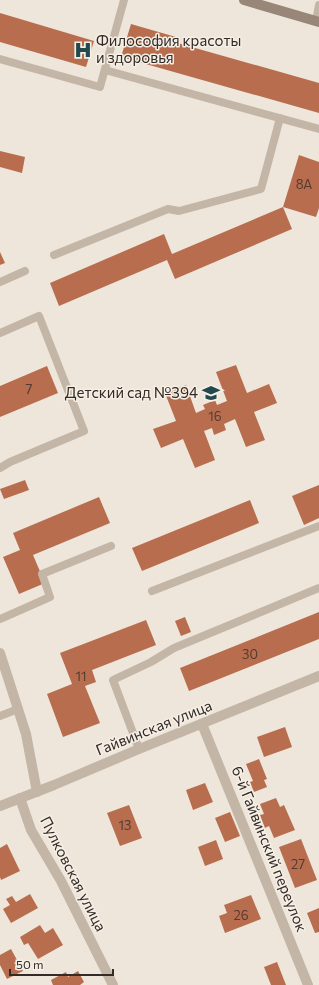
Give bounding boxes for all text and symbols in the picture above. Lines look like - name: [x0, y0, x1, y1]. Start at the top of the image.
- place label: Философия красоты и здоровья: [96, 31, 241, 66]
- hospital icon: Философия красоты и здоровья: [73, 40, 93, 60]
- house number: 8А: [296, 176, 312, 192]
- house number: 7: [26, 381, 33, 397]
- place label: Детский сад №394: [65, 383, 198, 401]
- school or university icon: Детский сад №394: [201, 383, 221, 403]
- house number: 16: [208, 408, 222, 424]
- house number: 30: [242, 646, 258, 662]
- house number: 11: [75, 668, 87, 684]
- street label: Гайвинская улица: [93, 696, 214, 759]
- street label: 6-й Гайвинский переулок: [228, 763, 311, 934]
- street label: Пулковская улица: [37, 813, 111, 934]
- house number: 13: [119, 817, 131, 833]
- house number: 27: [291, 856, 305, 872]
- house number: 26: [233, 907, 249, 923]
- scale bar: [10, 951, 113, 977]
- text: 50 m: [16, 957, 44, 971]

